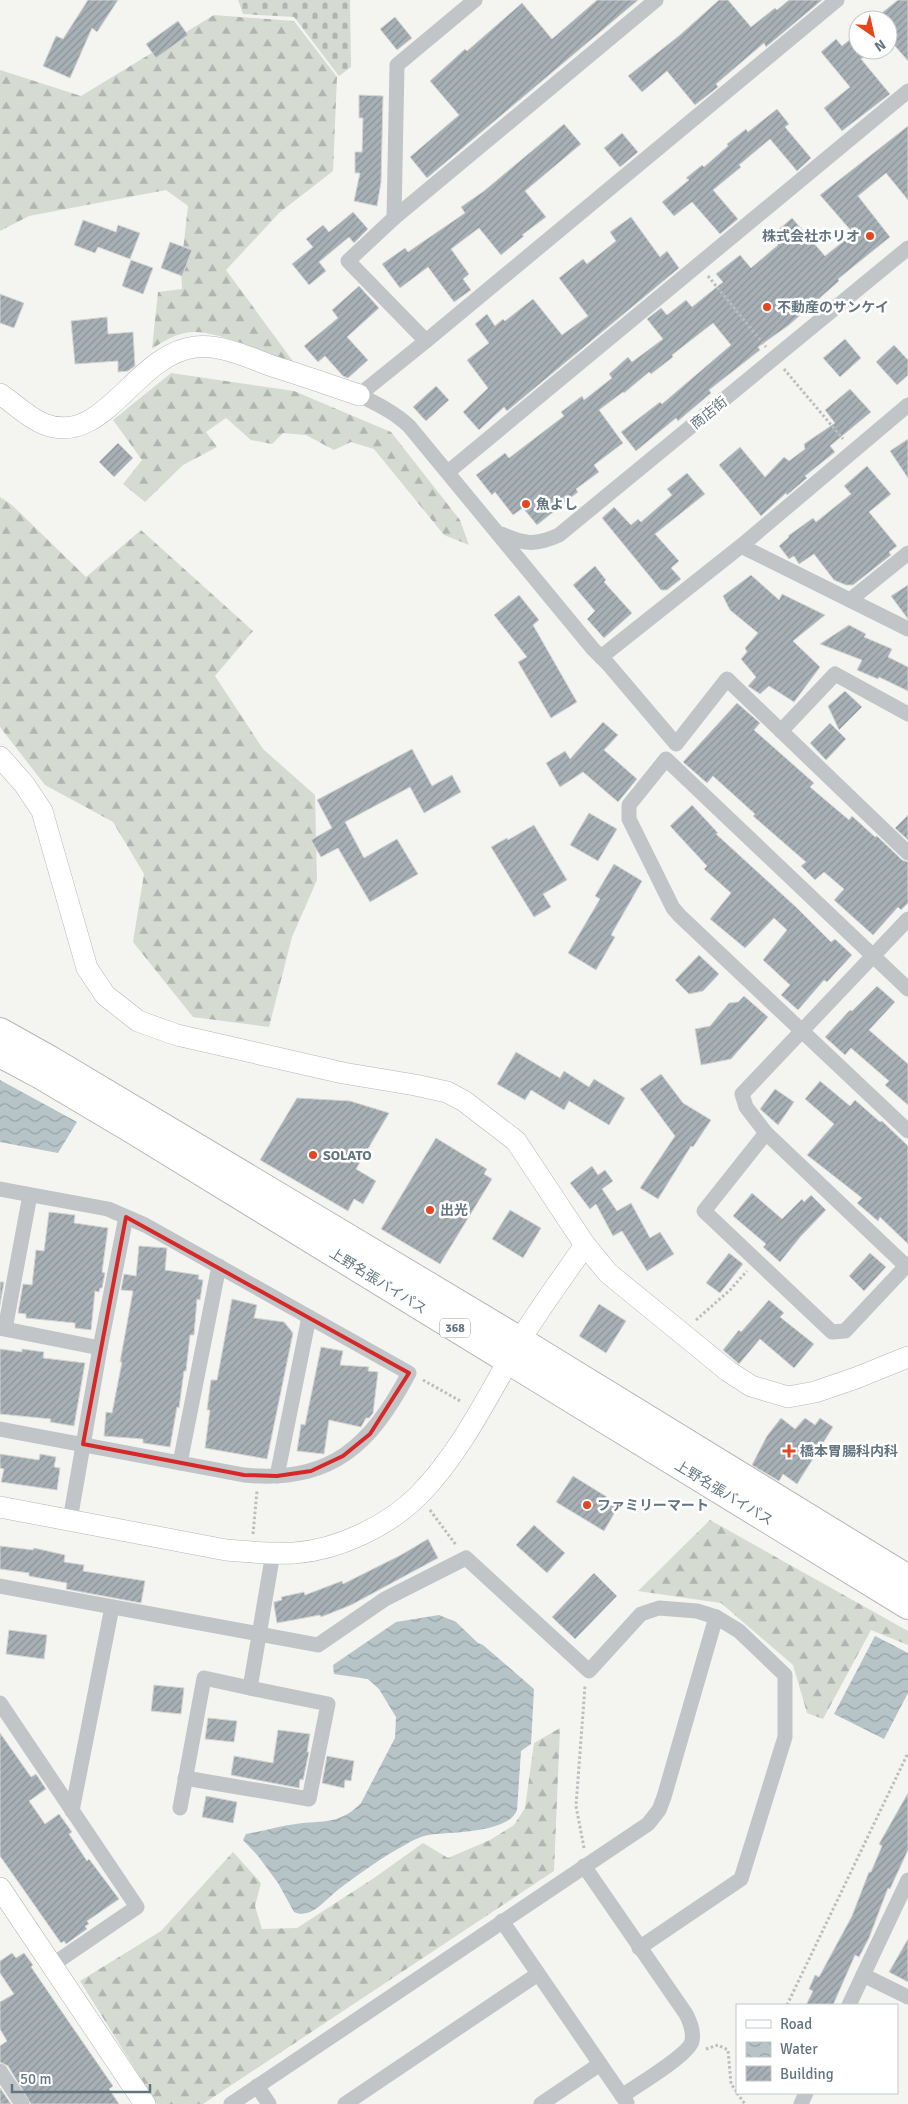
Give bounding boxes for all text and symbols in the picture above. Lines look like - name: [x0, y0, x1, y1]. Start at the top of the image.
- north arrow: [848, 10, 898, 60]
- text: N: [871, 36, 889, 55]
- place label: 株式会社ホリオ: [762, 228, 860, 245]
- marker: 株式会社ホリオ: [864, 230, 876, 242]
- place label: 不動産のサンケイ: [777, 299, 889, 316]
- marker: 不動産のサンケイ: [761, 301, 773, 313]
- street label: 商店街: [687, 393, 731, 433]
- place label: 魚よし: [536, 496, 578, 513]
- marker: 魚よし: [520, 498, 532, 510]
- place label: SOLATO: [323, 1147, 372, 1164]
- marker: SOLATO: [307, 1149, 319, 1161]
- place label: 出光: [440, 1202, 468, 1219]
- marker: 出光: [424, 1204, 436, 1216]
- street label: 上野名張バイパス: [326, 1244, 430, 1318]
- road number: 368: [440, 1319, 470, 1338]
- place label: 橋本胃腸科内科: [800, 1443, 898, 1460]
- marker: 橋本胃腸科内科: [782, 1444, 796, 1458]
- street label: 上野名張バイパス: [672, 1457, 776, 1529]
- place label: ファミリーマート: [597, 1497, 709, 1514]
- marker: ファミリーマート: [581, 1499, 593, 1511]
- legend: [736, 2004, 898, 2094]
- text: Road: [780, 2015, 812, 2033]
- text: Water: [780, 2040, 818, 2058]
- scale bar: [12, 2062, 150, 2094]
- text: Building: [780, 2065, 834, 2083]
- text: 50 m: [20, 2070, 51, 2088]

